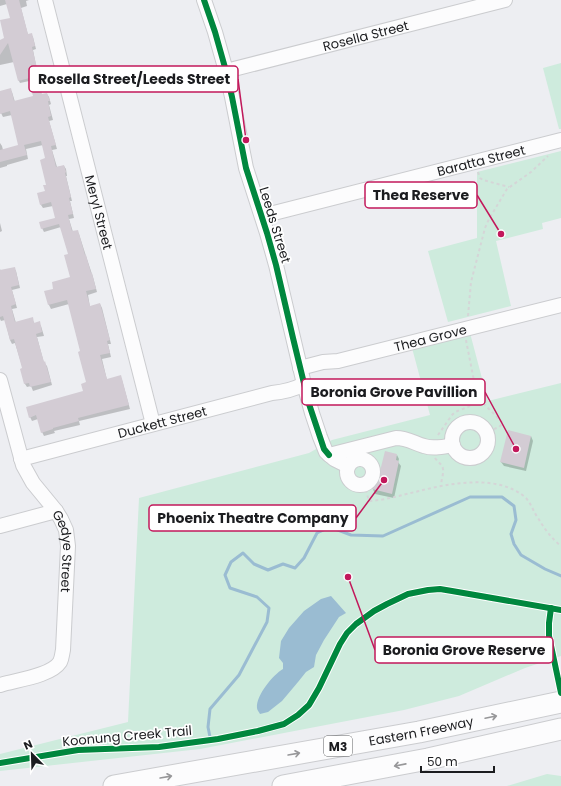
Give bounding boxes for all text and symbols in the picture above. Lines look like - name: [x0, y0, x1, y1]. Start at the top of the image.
- street label: Rosella Street: [321, 15, 411, 56]
- callout: Rosella Street/Leeds Street: [29, 66, 238, 92]
- text: Rosella Street/Leeds Street: [38, 69, 230, 89]
- street label: Baratta Street: [435, 140, 527, 181]
- street label: Meryl Street: [80, 173, 118, 252]
- callout: Thea Reserve: [365, 182, 477, 208]
- street label: Leeds Street: [254, 185, 296, 266]
- text: Thea Reserve: [373, 185, 470, 205]
- street label: Thea Grove: [392, 320, 469, 356]
- callout: Boronia Grove Pavillion: [302, 379, 485, 405]
- text: Boronia Grove Pavillion: [311, 382, 477, 402]
- street label: Duckett Street: [116, 401, 209, 443]
- callout: Phoenix Theatre Company: [149, 505, 356, 531]
- street label: Gedye Street: [48, 506, 78, 593]
- text: Phoenix Theatre Company: [157, 508, 349, 528]
- callout: Boronia Grove Reserve: [375, 637, 553, 663]
- text: Boronia Grove Reserve: [383, 640, 546, 660]
- street label: Eastern Freeway: [367, 711, 476, 750]
- one-way arrow: [484, 712, 497, 720]
- street label: Koonung Creek Trail: [61, 721, 193, 751]
- north arrow: [12, 734, 52, 774]
- text: N: [21, 736, 35, 754]
- road number: M3: [324, 736, 352, 756]
- scale bar: [421, 748, 494, 774]
- one-way arrow: [287, 750, 300, 758]
- text: 50 m: [427, 753, 458, 770]
- one-way arrow: [394, 761, 407, 769]
- one-way arrow: [159, 772, 172, 780]

